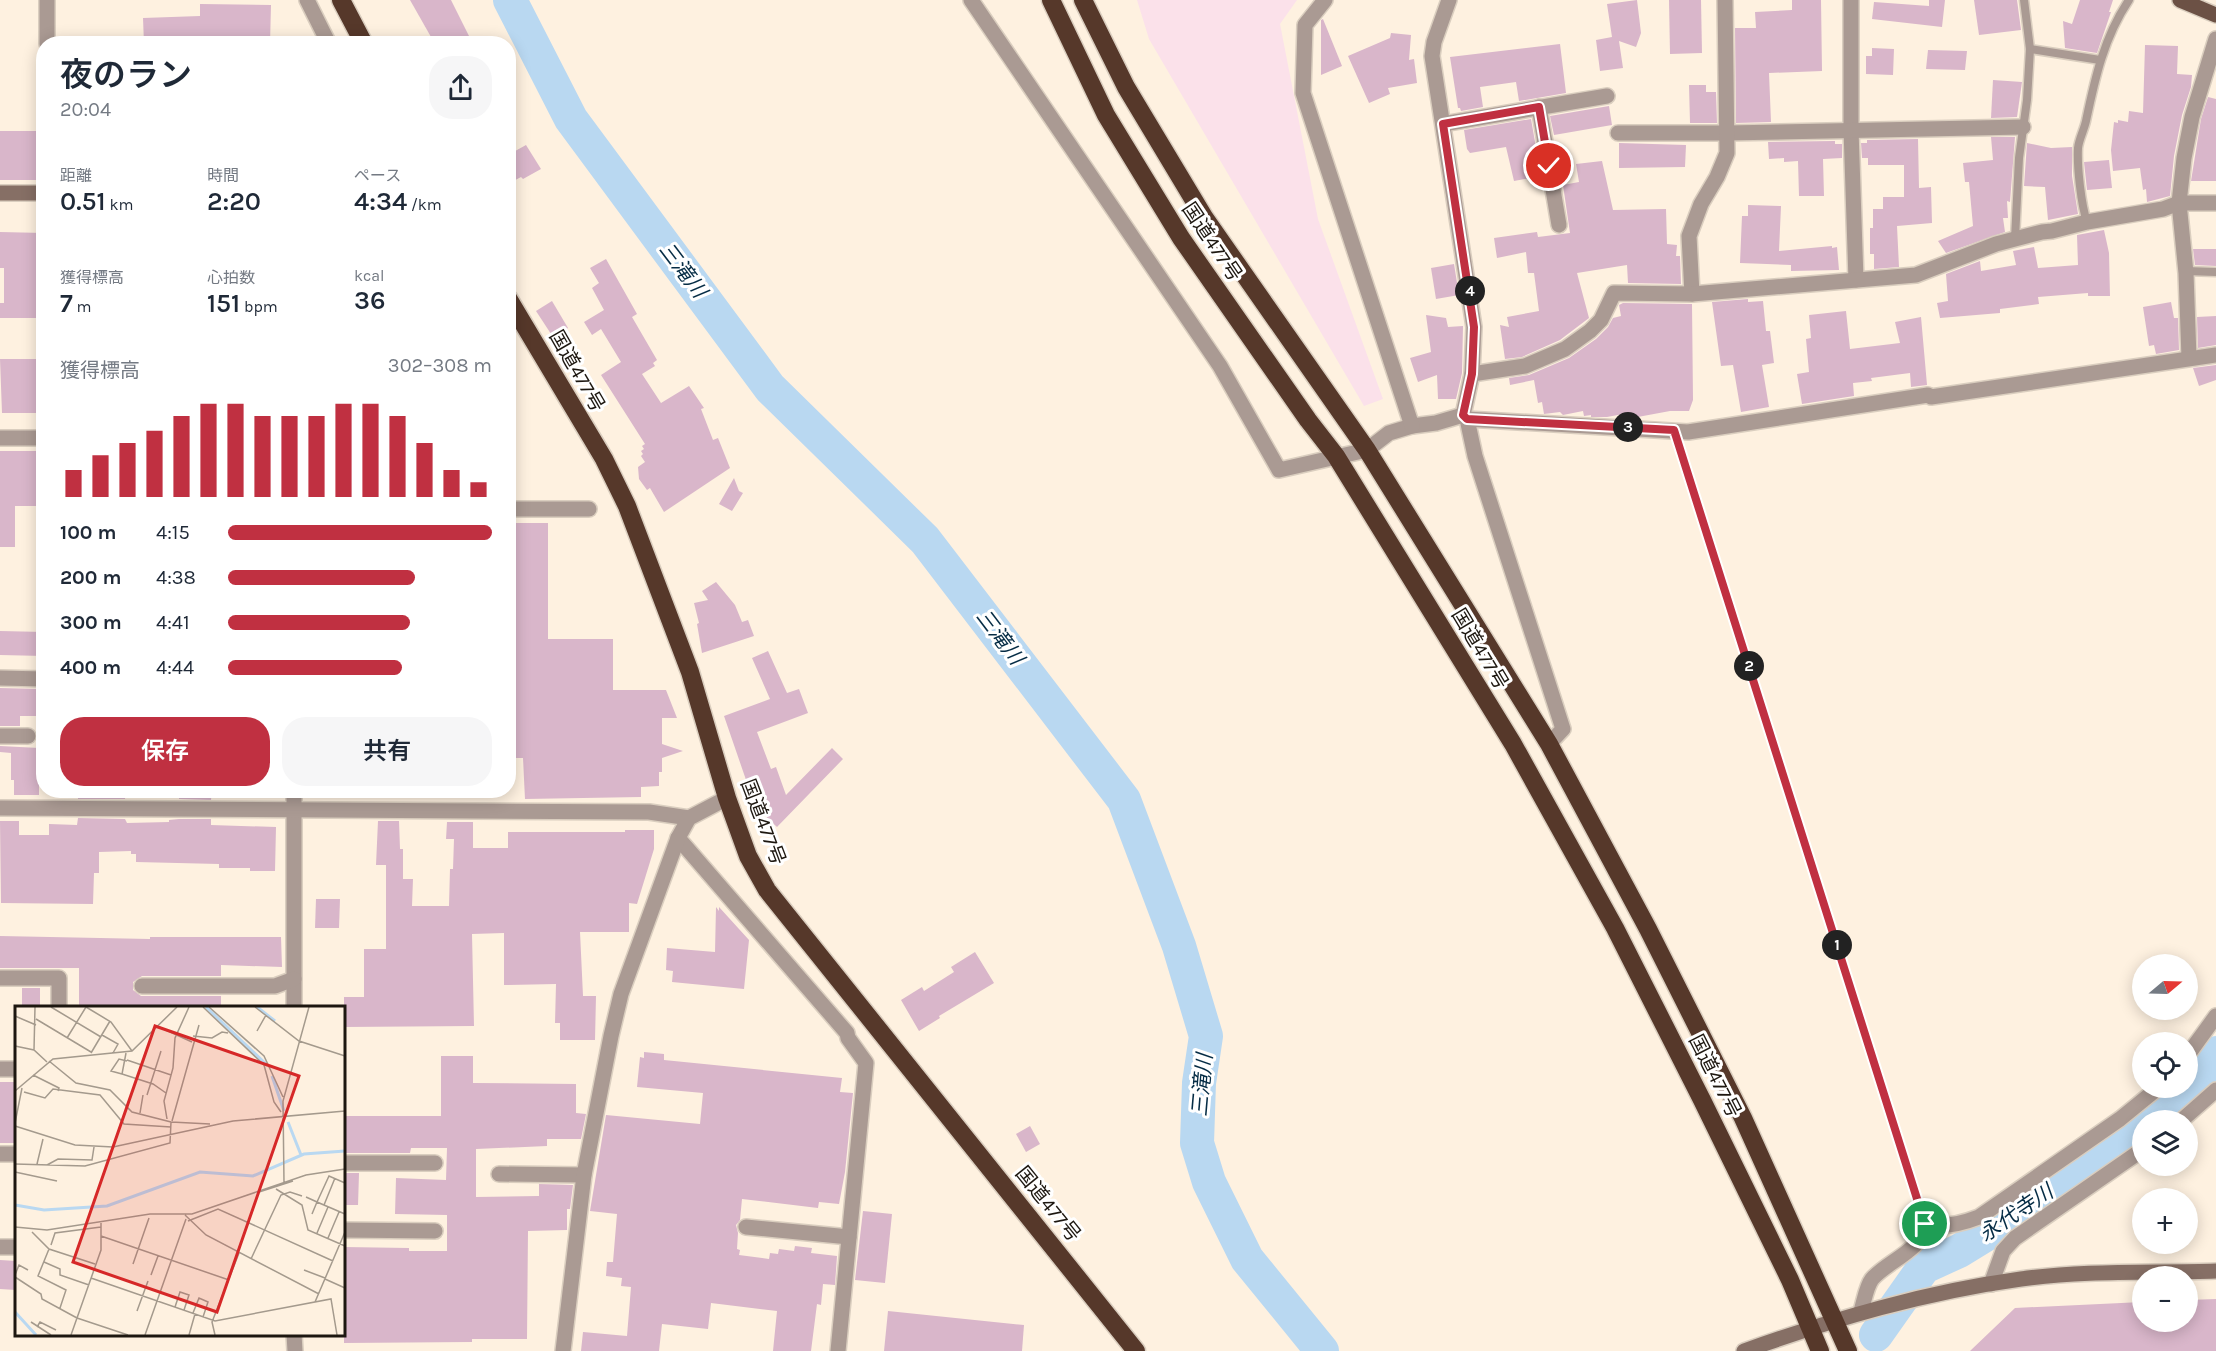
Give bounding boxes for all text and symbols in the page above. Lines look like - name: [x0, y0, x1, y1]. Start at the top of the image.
- text: 夜のラン: [60, 56, 192, 94]
- button: share: [429, 56, 492, 119]
- text: 20:04: [60, 98, 111, 121]
- pin: [1523, 140, 1574, 191]
- icon: check: [1532, 149, 1565, 182]
- text: 距離: [60, 166, 92, 185]
- text: 時間: [207, 166, 239, 185]
- text: ペース: [354, 166, 401, 185]
- text: 0.51: [60, 186, 106, 217]
- text: 2:20: [207, 186, 261, 217]
- text: 4:34: [354, 186, 407, 217]
- text: km: [106, 195, 133, 214]
- text: /km: [407, 195, 442, 214]
- street label: 国道477号: [1177, 198, 1247, 286]
- water label: 三滝川: [654, 238, 713, 304]
- text: kcal: [354, 266, 385, 285]
- text: 獲得標高: [60, 268, 124, 287]
- text: 心拍数: [207, 268, 255, 287]
- pin: 4: [1455, 276, 1485, 306]
- text: 4: [1465, 281, 1475, 300]
- text: 36: [354, 285, 386, 316]
- text: 7: [60, 288, 73, 319]
- text: 151: [207, 288, 240, 319]
- text: m: [73, 297, 92, 316]
- text: bpm: [240, 297, 278, 316]
- street label: 国道477号: [545, 326, 609, 416]
- text: 302–308 m: [388, 354, 492, 377]
- text: 獲得標高: [60, 359, 140, 382]
- pin: 3: [1613, 412, 1643, 442]
- text: 3: [1623, 417, 1633, 436]
- text: 100 m: [60, 521, 116, 544]
- text: 4:15: [156, 521, 190, 544]
- text: 200 m: [60, 566, 121, 589]
- text: 4:38: [156, 566, 196, 589]
- water label: 三滝川: [971, 605, 1030, 671]
- street label: 国道477号: [1447, 605, 1513, 693]
- text: 300 m: [60, 611, 122, 634]
- text: 4:41: [156, 611, 190, 634]
- pin: 2: [1734, 651, 1764, 681]
- text: 400 m: [60, 656, 121, 679]
- text: 4:44: [156, 656, 194, 679]
- text: 2: [1744, 656, 1754, 675]
- button: 保存: [60, 717, 270, 786]
- button: 共有: [282, 717, 492, 786]
- street label: 国道477号: [736, 776, 790, 868]
- pin: 1: [1822, 930, 1852, 960]
- text: 1: [1834, 935, 1840, 954]
- north arrow: [2132, 954, 2198, 1020]
- map controls: [2132, 954, 2198, 1332]
- inset map: [15, 1006, 345, 1336]
- street label: 国道477号: [1684, 1031, 1746, 1121]
- button: locate: [2132, 1032, 2198, 1098]
- water label: 三滝川: [1187, 1051, 1217, 1117]
- button: layers: [2132, 1110, 2198, 1176]
- street label: 国道477号: [1011, 1162, 1085, 1246]
- water label: 永代寺川: [1974, 1178, 2059, 1246]
- button: +: [2132, 1188, 2198, 1254]
- pin: [1899, 1198, 1950, 1249]
- icon: arrive: [1908, 1207, 1941, 1240]
- button: −: [2132, 1266, 2198, 1332]

